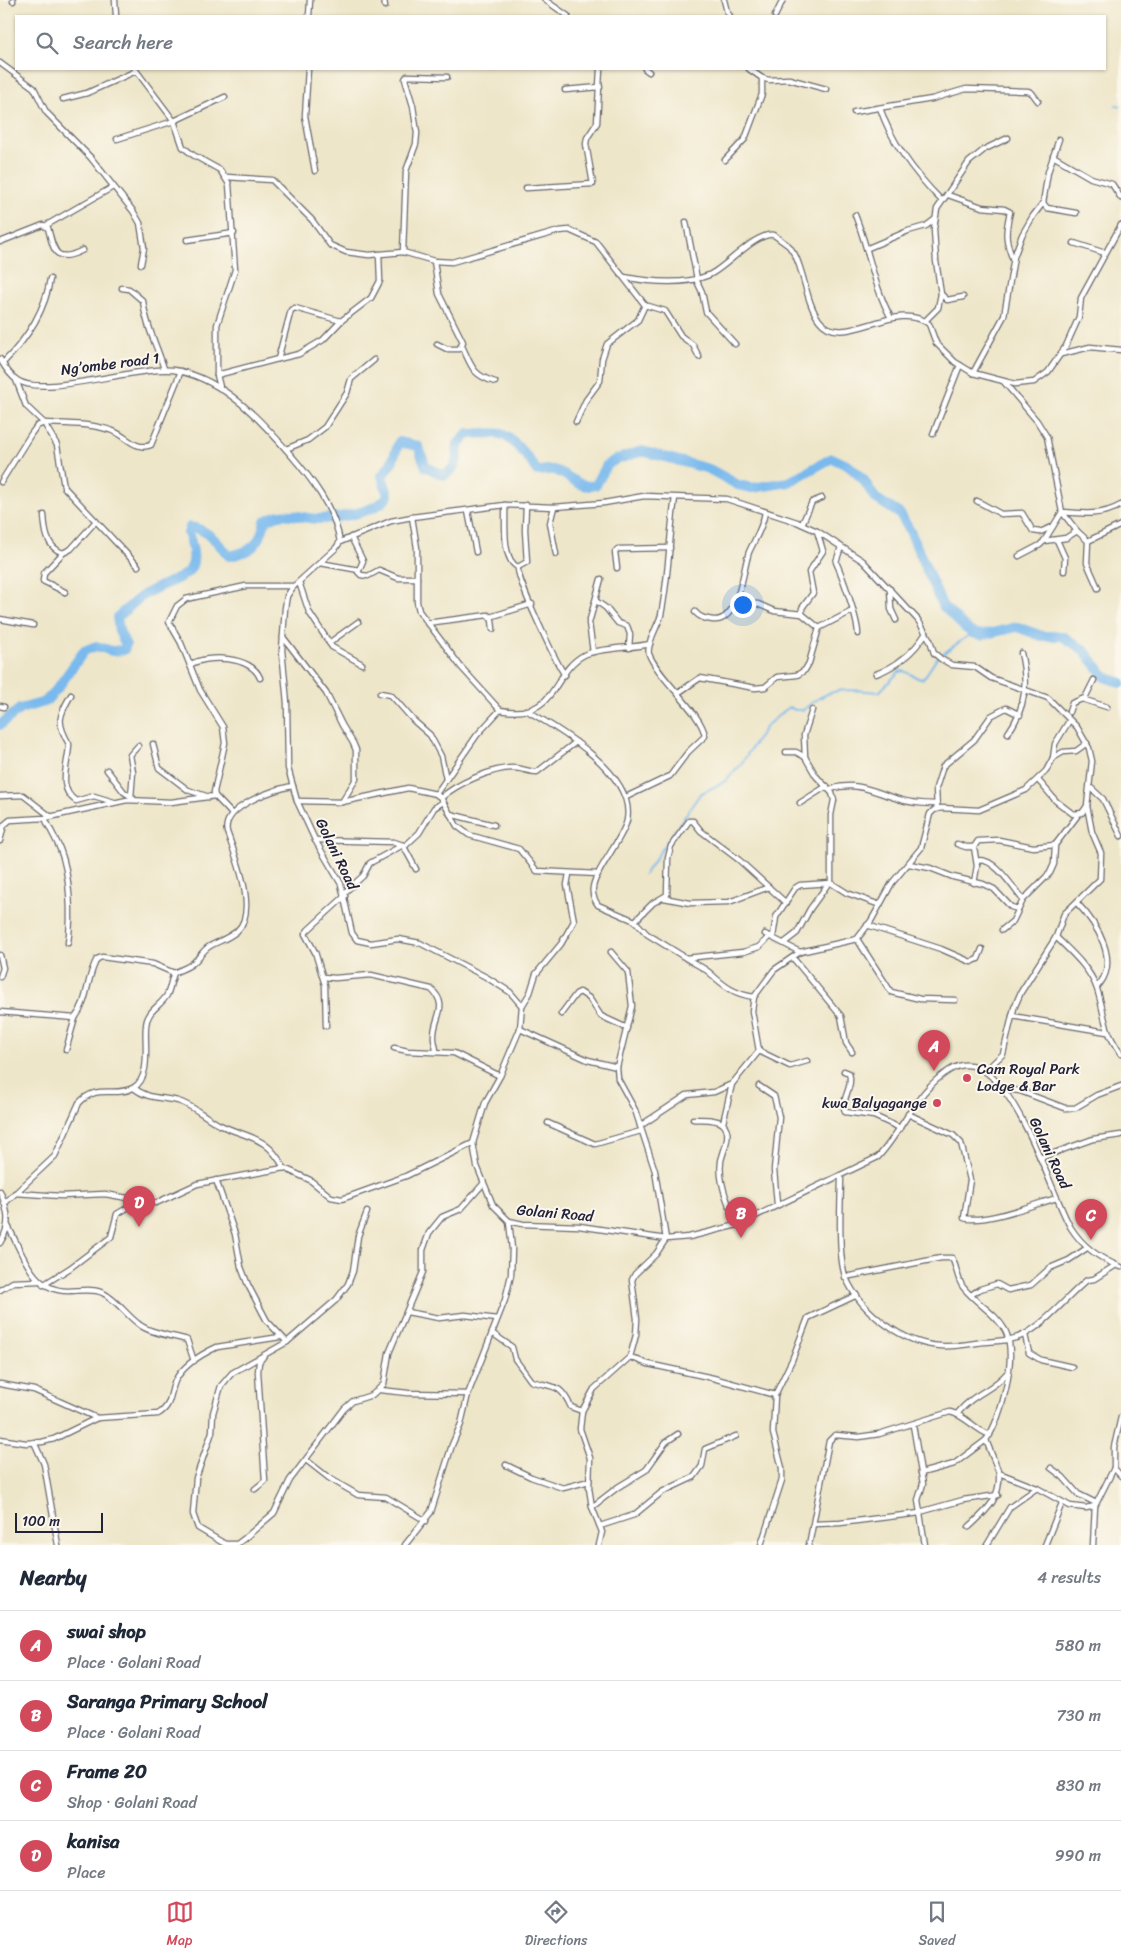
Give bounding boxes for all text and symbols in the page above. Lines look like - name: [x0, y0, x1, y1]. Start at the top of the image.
- search box: [15, 15, 1106, 70]
- text: Search here: [73, 26, 173, 59]
- icon: search: [33, 29, 61, 57]
- street label: Ng’ombe road 1: [59, 345, 161, 383]
- your location: [730, 592, 756, 618]
- street label: Golani Road: [308, 814, 366, 895]
- pin: A: [918, 1030, 950, 1071]
- place label: Cam Royal Park Lodge & Bar: [977, 1056, 1080, 1099]
- marker: Cam Royal Park Lodge & Bar: [961, 1072, 973, 1084]
- place label: kwa Balyagange: [822, 1090, 927, 1116]
- marker: kwa Balyagange: [931, 1097, 943, 1109]
- street label: Golani Road: [1022, 1113, 1079, 1194]
- pin: D: [123, 1186, 155, 1227]
- street label: Golani Road: [515, 1197, 596, 1229]
- pin: B: [725, 1197, 757, 1238]
- pin: C: [1075, 1199, 1107, 1240]
- text: 100 m: [22, 1509, 60, 1534]
- scale bar: [15, 1510, 102, 1533]
- text: Nearby: [20, 1559, 86, 1597]
- text: 4 results: [1037, 1563, 1101, 1592]
- text: swai shop: [67, 1615, 146, 1648]
- text: A: [31, 1631, 41, 1660]
- text: 580 m: [1055, 1631, 1101, 1660]
- text: Place · Golani Road: [67, 1648, 200, 1677]
- text: Saranga Primary School: [67, 1685, 268, 1718]
- text: B: [31, 1701, 41, 1730]
- text: 730 m: [1057, 1701, 1101, 1730]
- text: Place · Golani Road: [67, 1718, 200, 1747]
- text: Frame 20: [67, 1755, 147, 1788]
- text: C: [31, 1771, 41, 1800]
- text: 830 m: [1056, 1771, 1101, 1800]
- text: Shop · Golani Road: [67, 1788, 197, 1817]
- text: kanisa: [67, 1825, 119, 1858]
- text: D: [31, 1841, 41, 1870]
- text: 990 m: [1055, 1841, 1101, 1870]
- text: Place: [67, 1858, 106, 1887]
- tab: Map: [166, 1898, 194, 1953]
- tab: Directions: [525, 1898, 587, 1953]
- tab: Saved: [919, 1898, 955, 1953]

